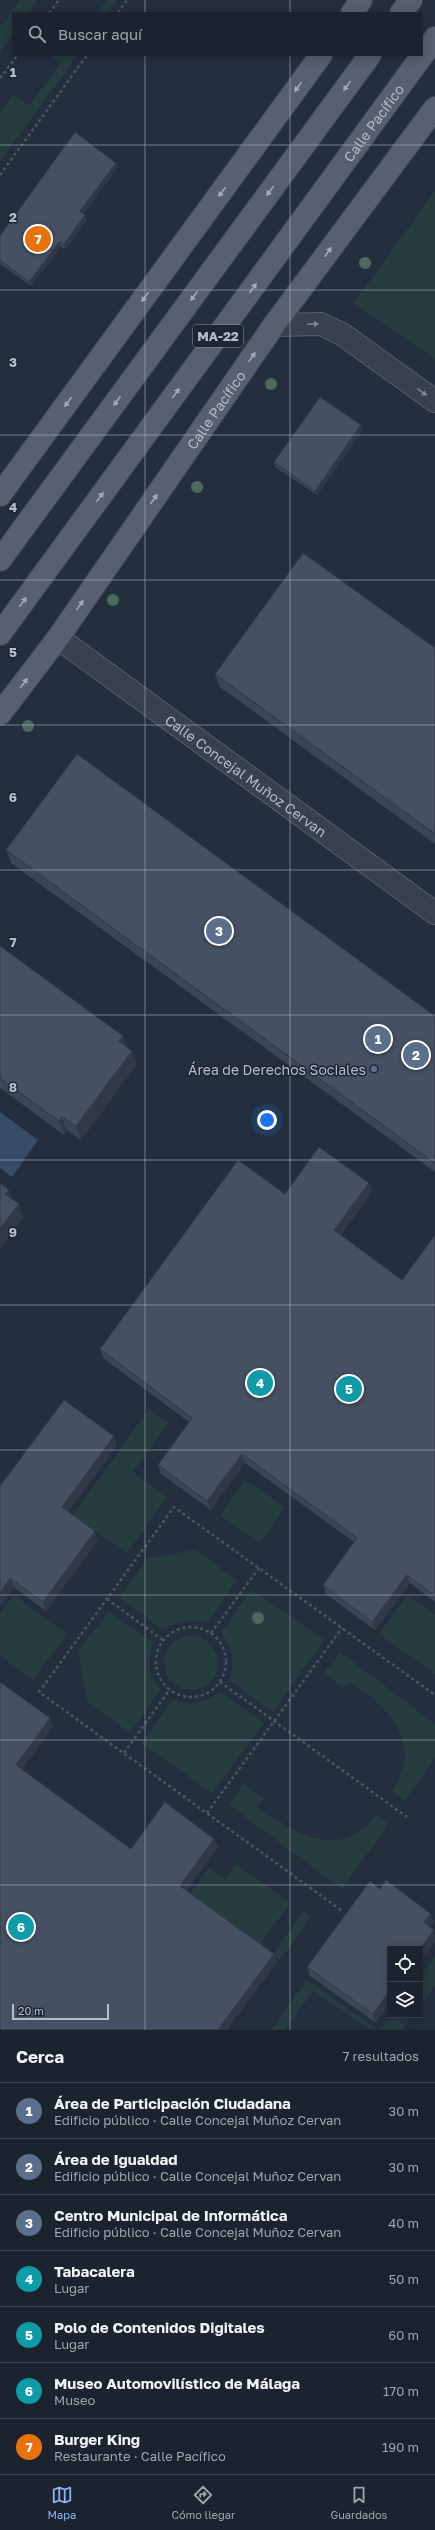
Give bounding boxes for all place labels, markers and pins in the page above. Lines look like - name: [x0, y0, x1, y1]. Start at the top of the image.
- pin: 7: [25, 224, 51, 254]
- pin: 3: [206, 916, 232, 946]
- pin: 1: [365, 1024, 391, 1054]
- pin: 2: [403, 1040, 429, 1070]
- place label: Área de Derechos Sociales: [188, 1061, 366, 1078]
- marker: Área de Derechos Sociales: [369, 1064, 379, 1074]
- pin: 4: [247, 1368, 273, 1398]
- pin: 5: [336, 1374, 362, 1404]
- pin: 6: [8, 1912, 34, 1942]

